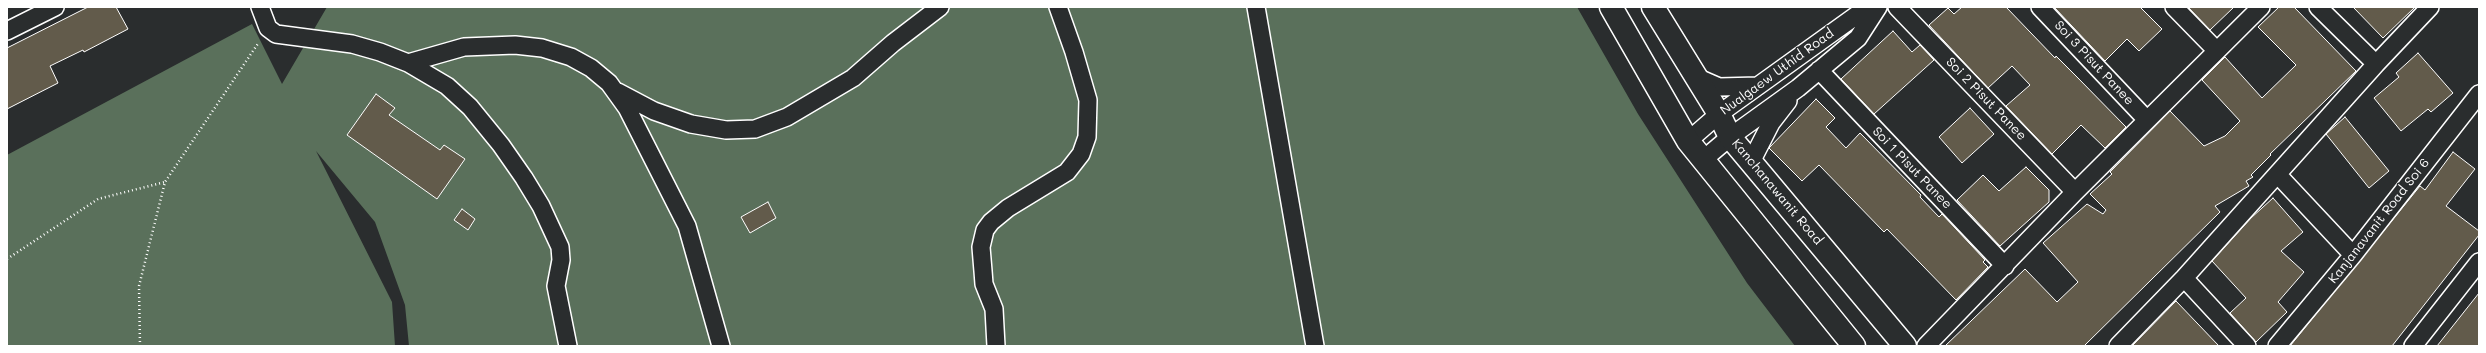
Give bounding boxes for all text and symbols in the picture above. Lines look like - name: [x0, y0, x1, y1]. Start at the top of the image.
- street label: Soi 3 Pisut Panee: [2051, 18, 2137, 108]
- street label: Nualgaew Uthid Road: [1717, 26, 1837, 118]
- street label: Soi 2 Pisut Panee: [1942, 54, 2030, 144]
- street label: Soi 1 Pisut Panee: [1869, 124, 1955, 212]
- street label: Kanchanawanit Road: [1728, 136, 1826, 248]
- street label: Kanjanavanit Road Soi 6: [2325, 155, 2433, 287]

